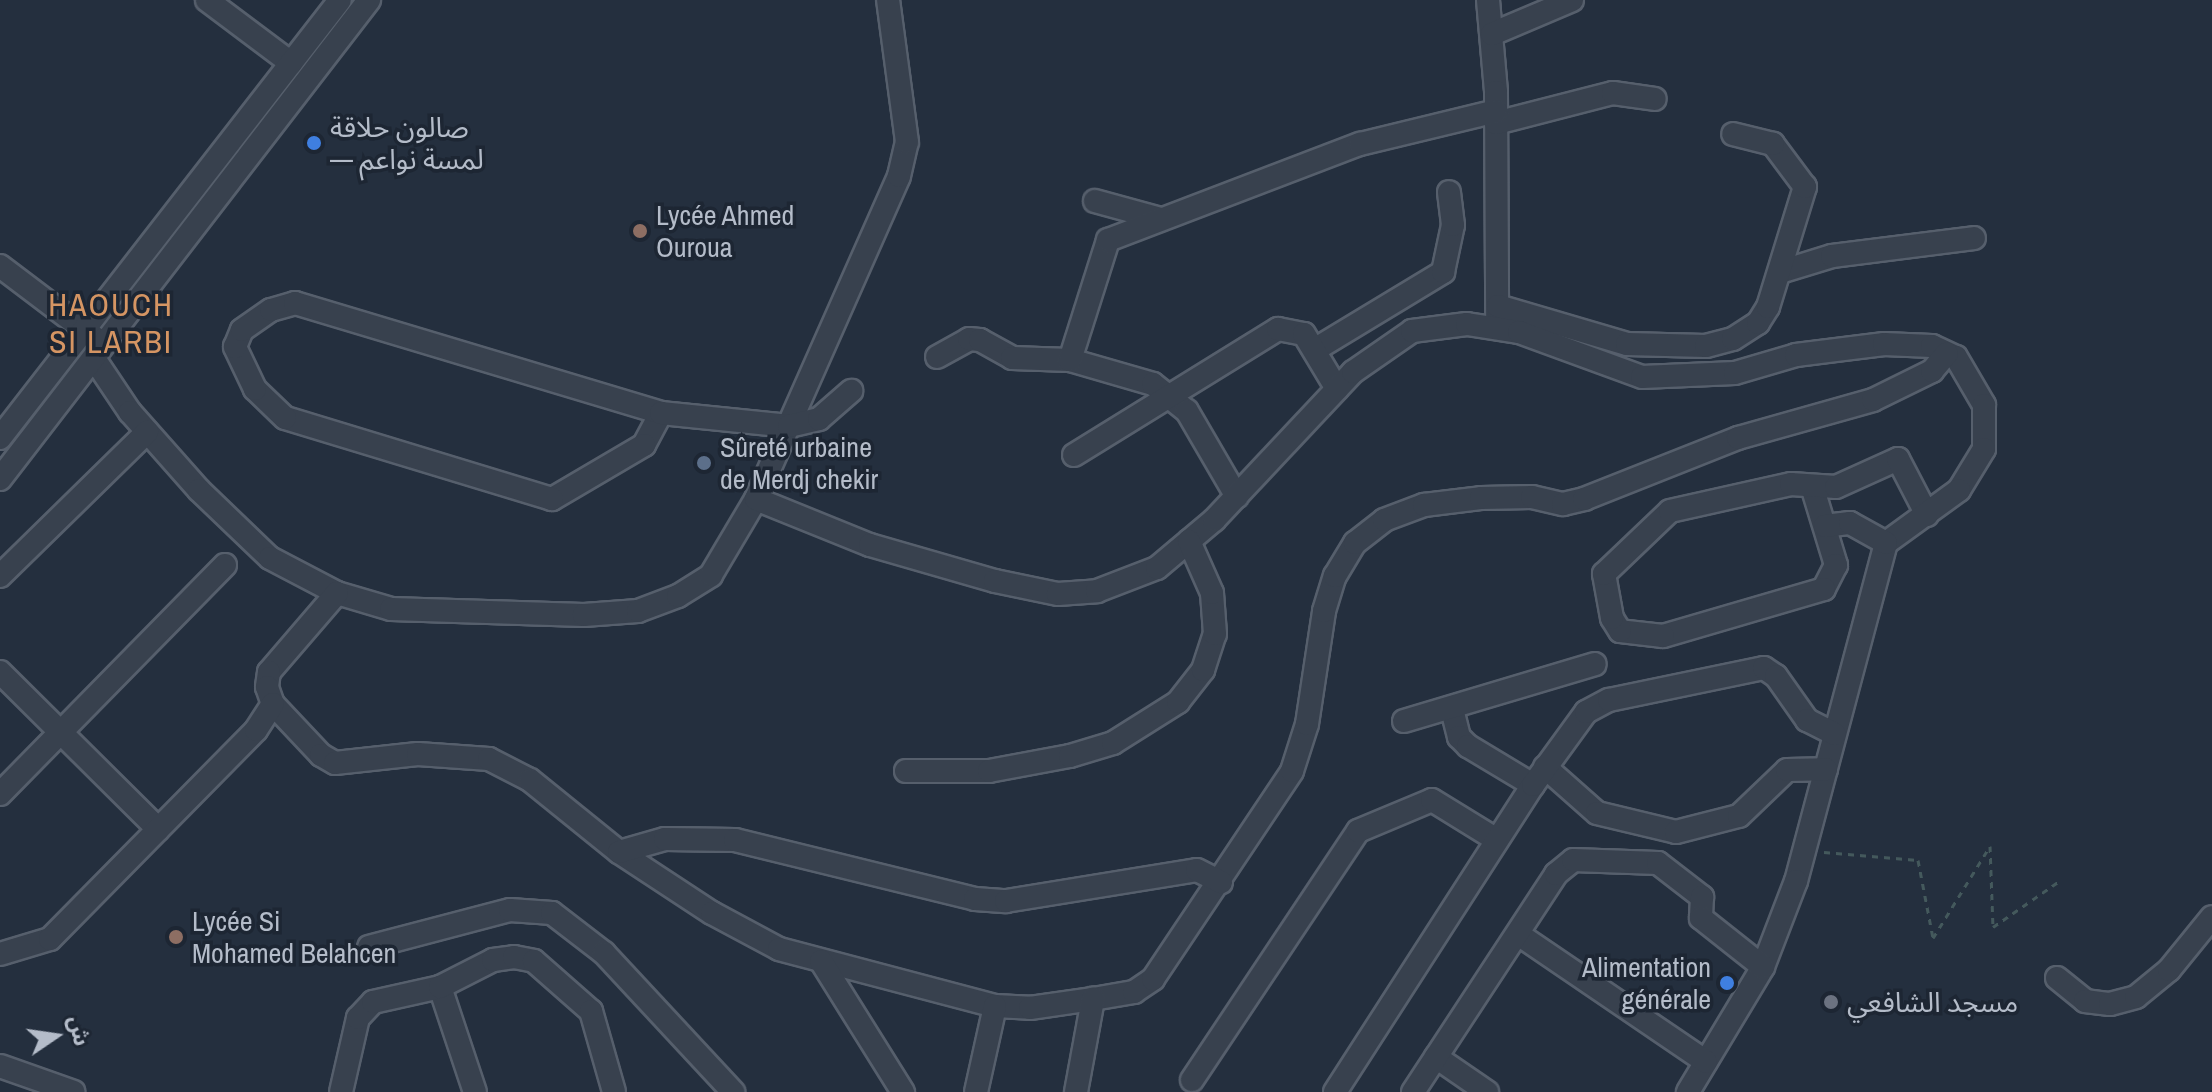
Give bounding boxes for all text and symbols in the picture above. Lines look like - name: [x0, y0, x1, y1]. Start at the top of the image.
- place label: صالون حلاقة — لمسة نواعم: [330, 110, 484, 176]
- marker: صالون حلاقة — لمسة نواعم: [305, 134, 323, 152]
- place label: Lycée Ahmed Ouroua: [656, 198, 796, 264]
- marker: Lycée Ahmed Ouroua: [631, 222, 649, 240]
- district label: HAOUCH SI LARBI: [48, 287, 174, 362]
- place label: Sûreté urbaine de Merdj chekir: [720, 430, 878, 496]
- marker: Sûreté urbaine de Merdj chekir: [695, 454, 713, 472]
- place label: Lycée Si Mohamed Belahcen: [192, 904, 396, 970]
- marker: Lycée Si Mohamed Belahcen: [167, 928, 185, 946]
- place label: Alimentation générale: [1582, 950, 1711, 1016]
- marker: Alimentation générale: [1718, 974, 1736, 992]
- place label: مسجد الشافعي: [1847, 985, 2018, 1019]
- marker: مسجد الشافعي: [1822, 993, 1840, 1011]
- north arrow: [16, 996, 96, 1076]
- text: ش: [61, 1013, 97, 1049]

